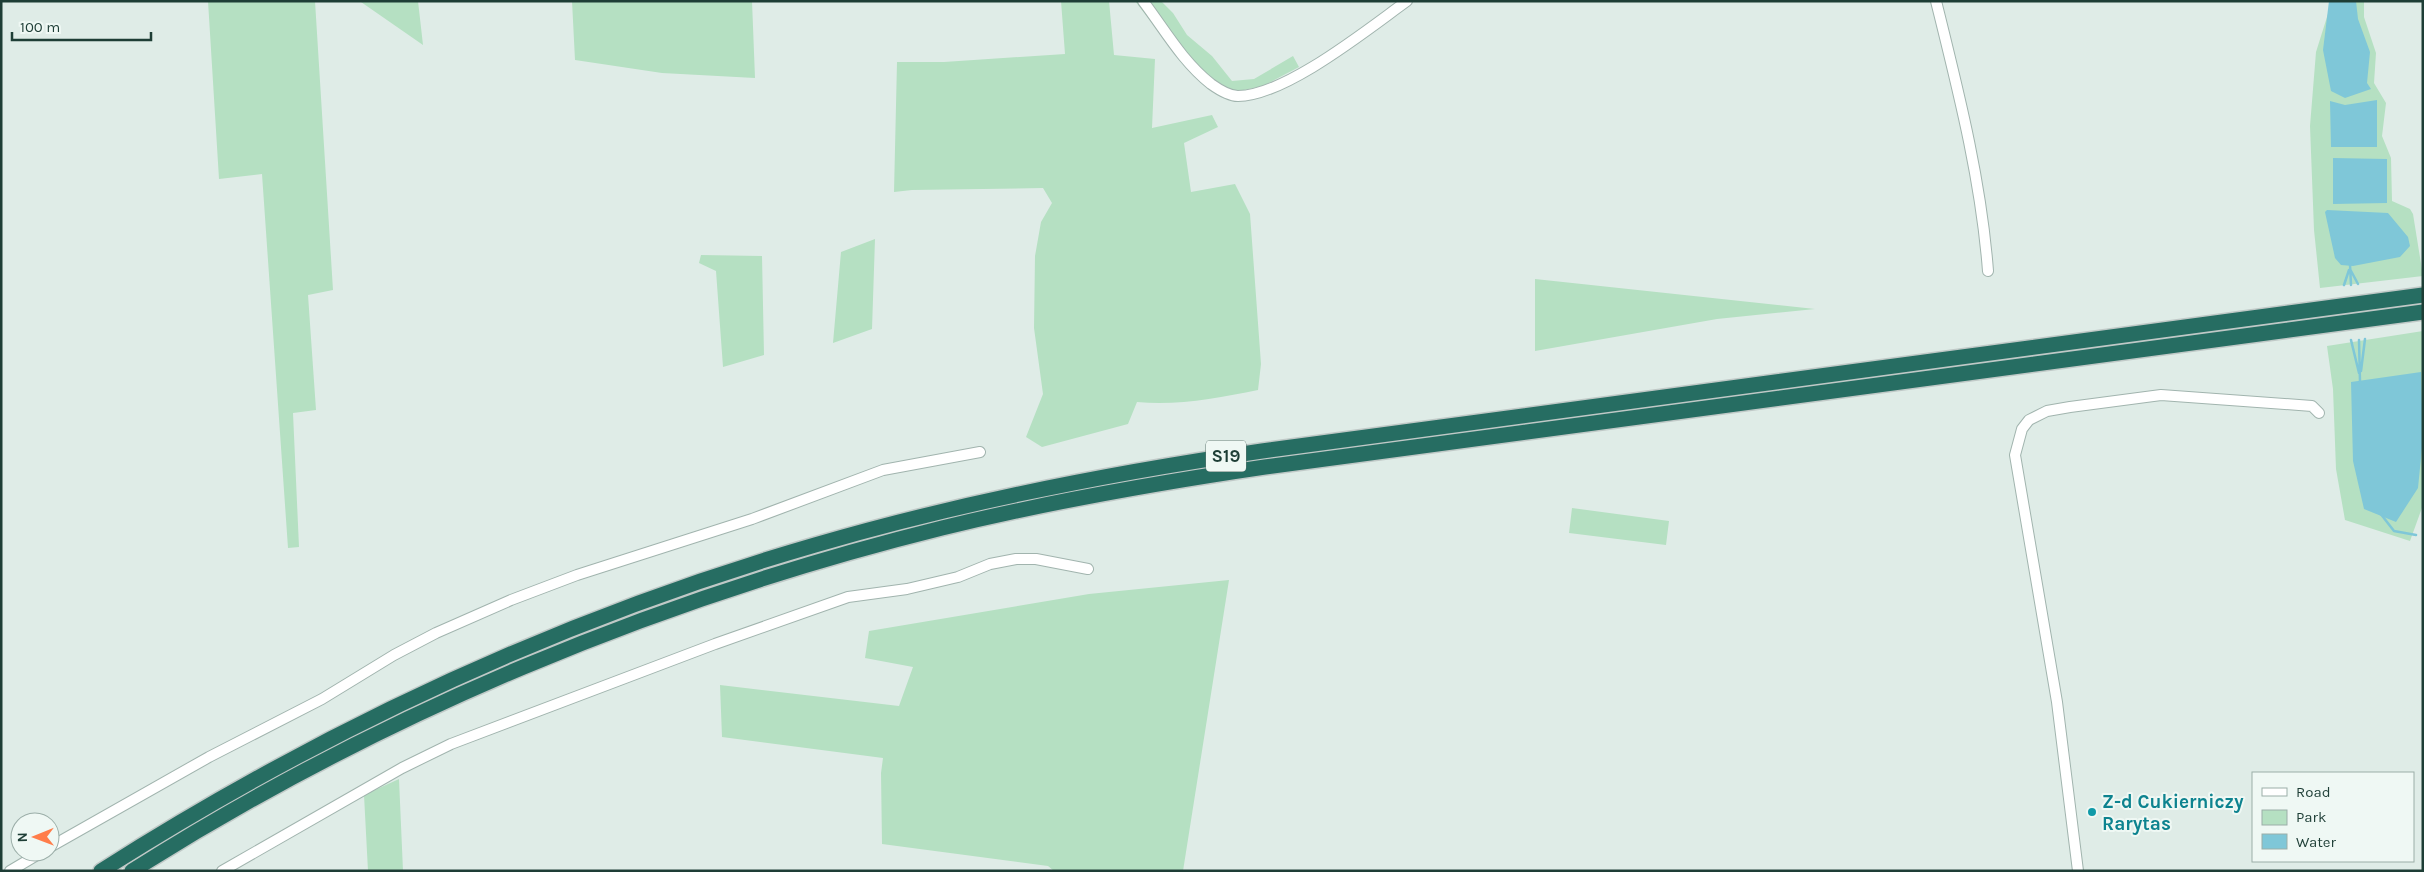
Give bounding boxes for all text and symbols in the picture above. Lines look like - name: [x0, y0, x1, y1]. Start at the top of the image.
- scale bar: [12, 10, 151, 42]
- text: 100 m: [20, 18, 60, 36]
- road number: S19: [1206, 441, 1246, 472]
- legend: [2252, 772, 2414, 862]
- text: Road: [2296, 783, 2331, 801]
- place label: Z-d Cukierniczy Rarytas: [2102, 791, 2244, 835]
- marker: Z-d Cukierniczy Rarytas: [2086, 806, 2098, 818]
- text: Park: [2296, 808, 2326, 826]
- north arrow: [10, 812, 60, 862]
- text: N: [14, 832, 31, 842]
- text: Water: [2296, 833, 2337, 851]

